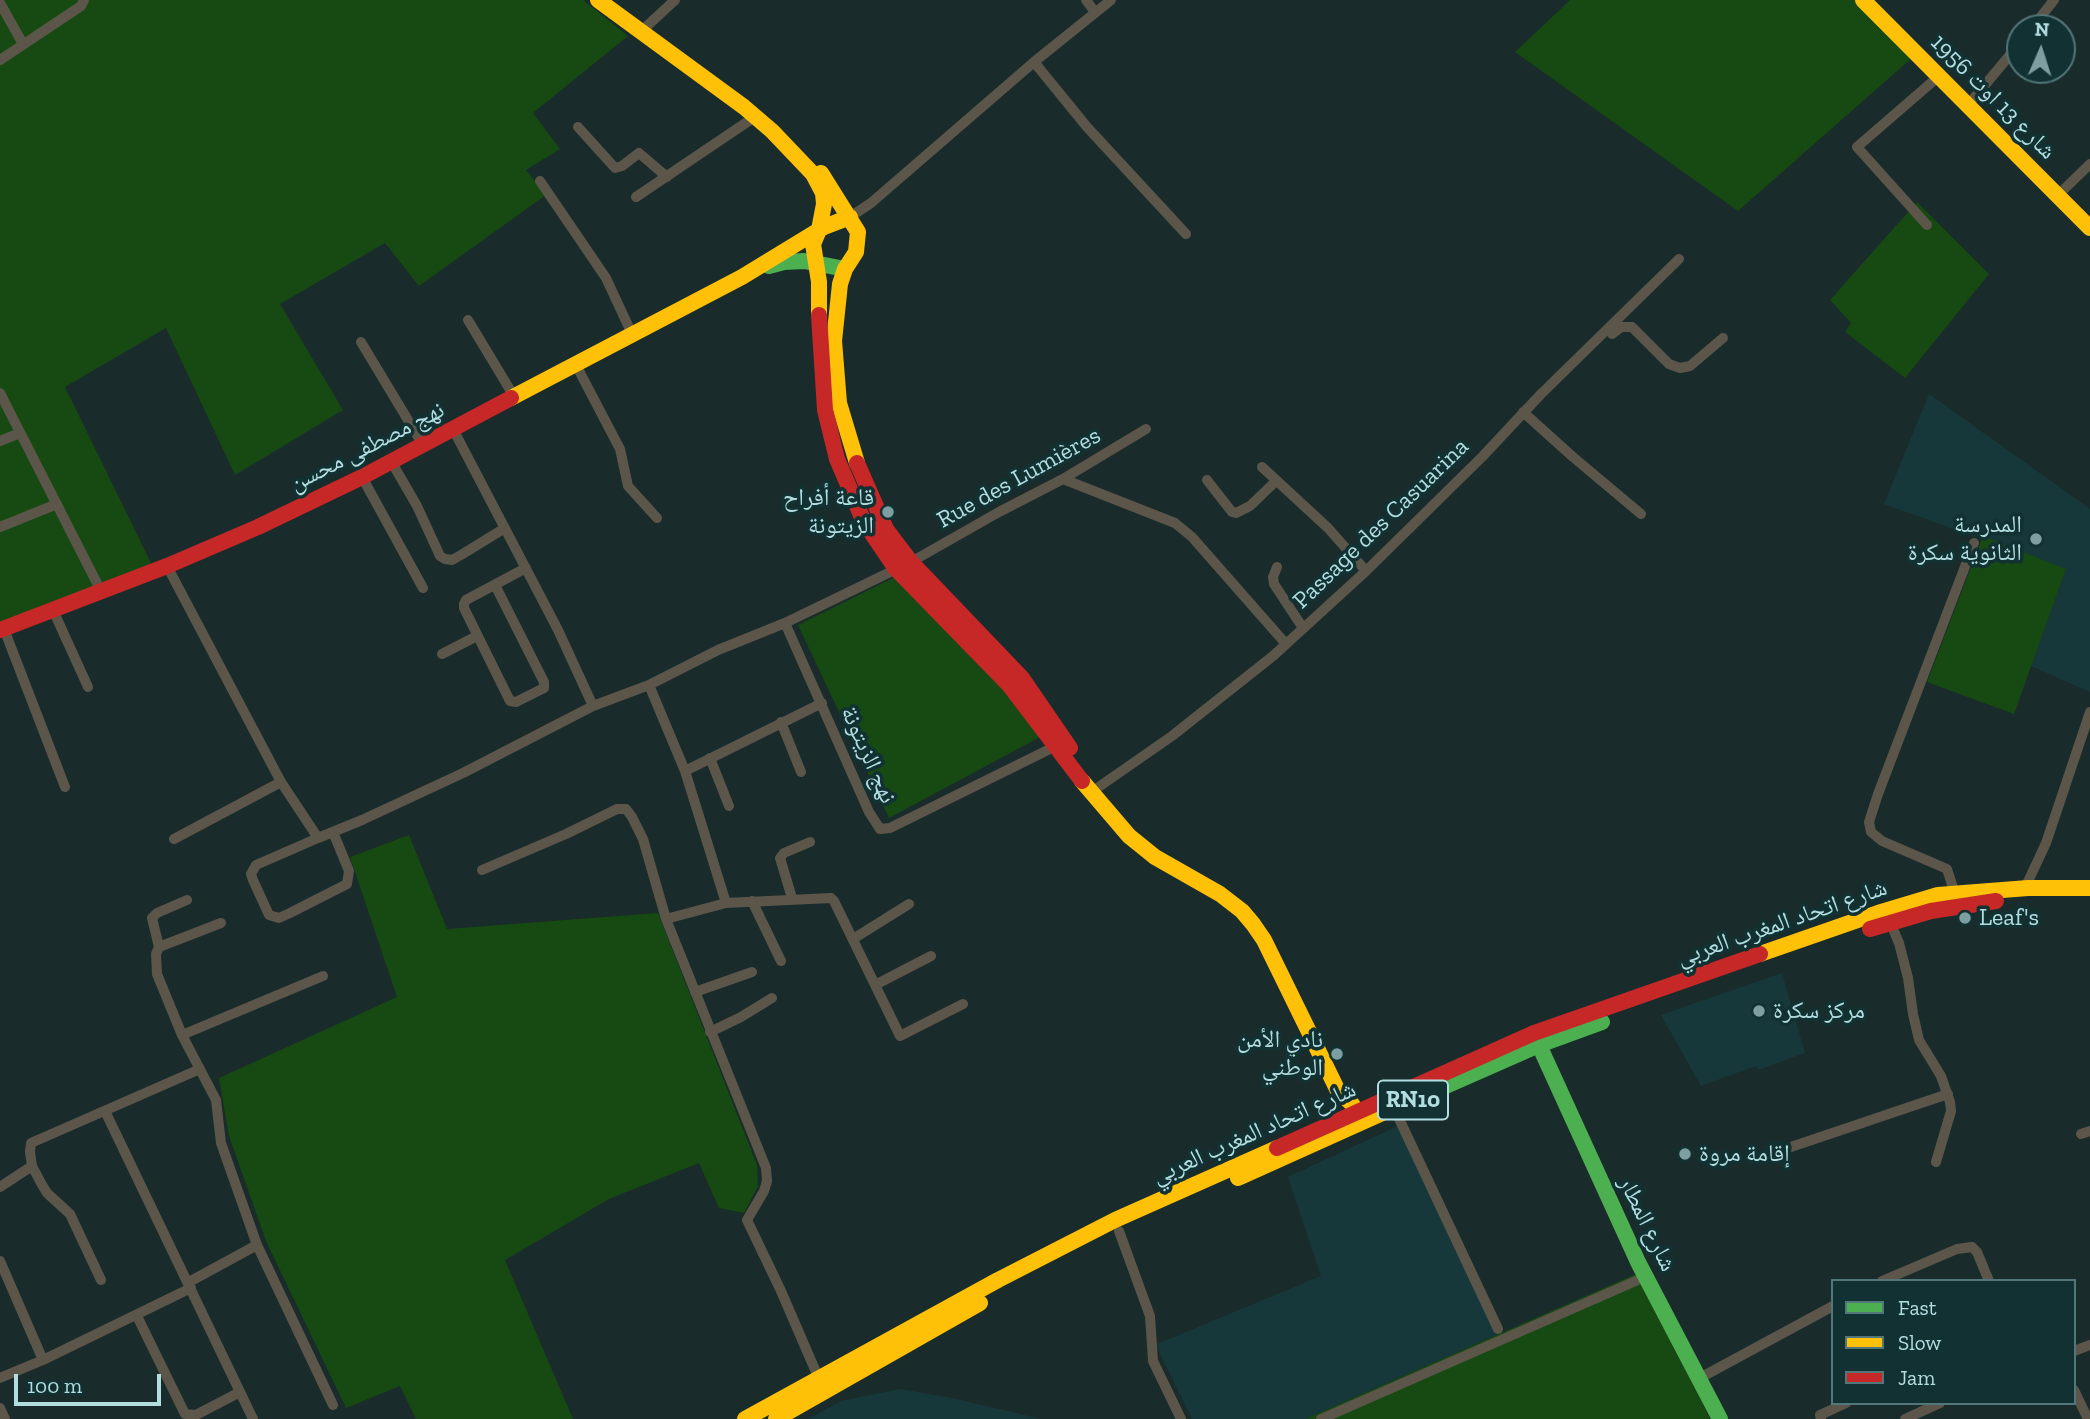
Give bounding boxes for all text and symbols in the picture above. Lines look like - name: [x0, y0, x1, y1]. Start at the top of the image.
- north arrow: [2006, 14, 2076, 84]
- text: N: [2034, 18, 2050, 41]
- street label: شارع 13 اوت 1956: [1924, 28, 2062, 166]
- street label: نهج مصطفى محسن: [285, 396, 449, 498]
- street label: Rue des Lumières: [932, 421, 1106, 535]
- street label: Passage des Casuarina: [1287, 433, 1475, 615]
- place label: قاعة أفراح الزيتونة: [783, 484, 874, 540]
- marker: قاعة أفراح الزيتونة: [880, 504, 896, 520]
- place label: المدرسة الثانوية سكرة: [1908, 511, 2022, 567]
- marker: المدرسة الثانوية سكرة: [2028, 531, 2044, 547]
- street label: نهج الزيتونة: [834, 702, 902, 808]
- street label: شارع اتحاد المغرب العربي: [1673, 874, 1891, 972]
- place label: Leaf's: [1979, 904, 2039, 932]
- marker: Leaf's: [1957, 910, 1973, 926]
- place label: مركز سكرة: [1773, 997, 1865, 1025]
- marker: مركز سكرة: [1751, 1003, 1767, 1019]
- place label: نادي الأمن الوطني: [1237, 1026, 1323, 1082]
- marker: نادي الأمن الوطني: [1329, 1046, 1345, 1062]
- street label: شارع اتحاد المغرب العربي: [1148, 1075, 1360, 1191]
- road number: RN10: [1378, 1080, 1448, 1120]
- place label: إقامة مروة: [1699, 1140, 1790, 1168]
- marker: إقامة مروة: [1677, 1146, 1693, 1162]
- street label: شارع المطار: [1612, 1172, 1682, 1276]
- legend: [1831, 1279, 2076, 1405]
- text: Fast: [1898, 1295, 1937, 1320]
- text: Slow: [1898, 1330, 1941, 1355]
- scale bar: [18, 1360, 164, 1404]
- text: Jam: [1898, 1365, 1935, 1390]
- text: 100 m: [27, 1373, 82, 1398]

